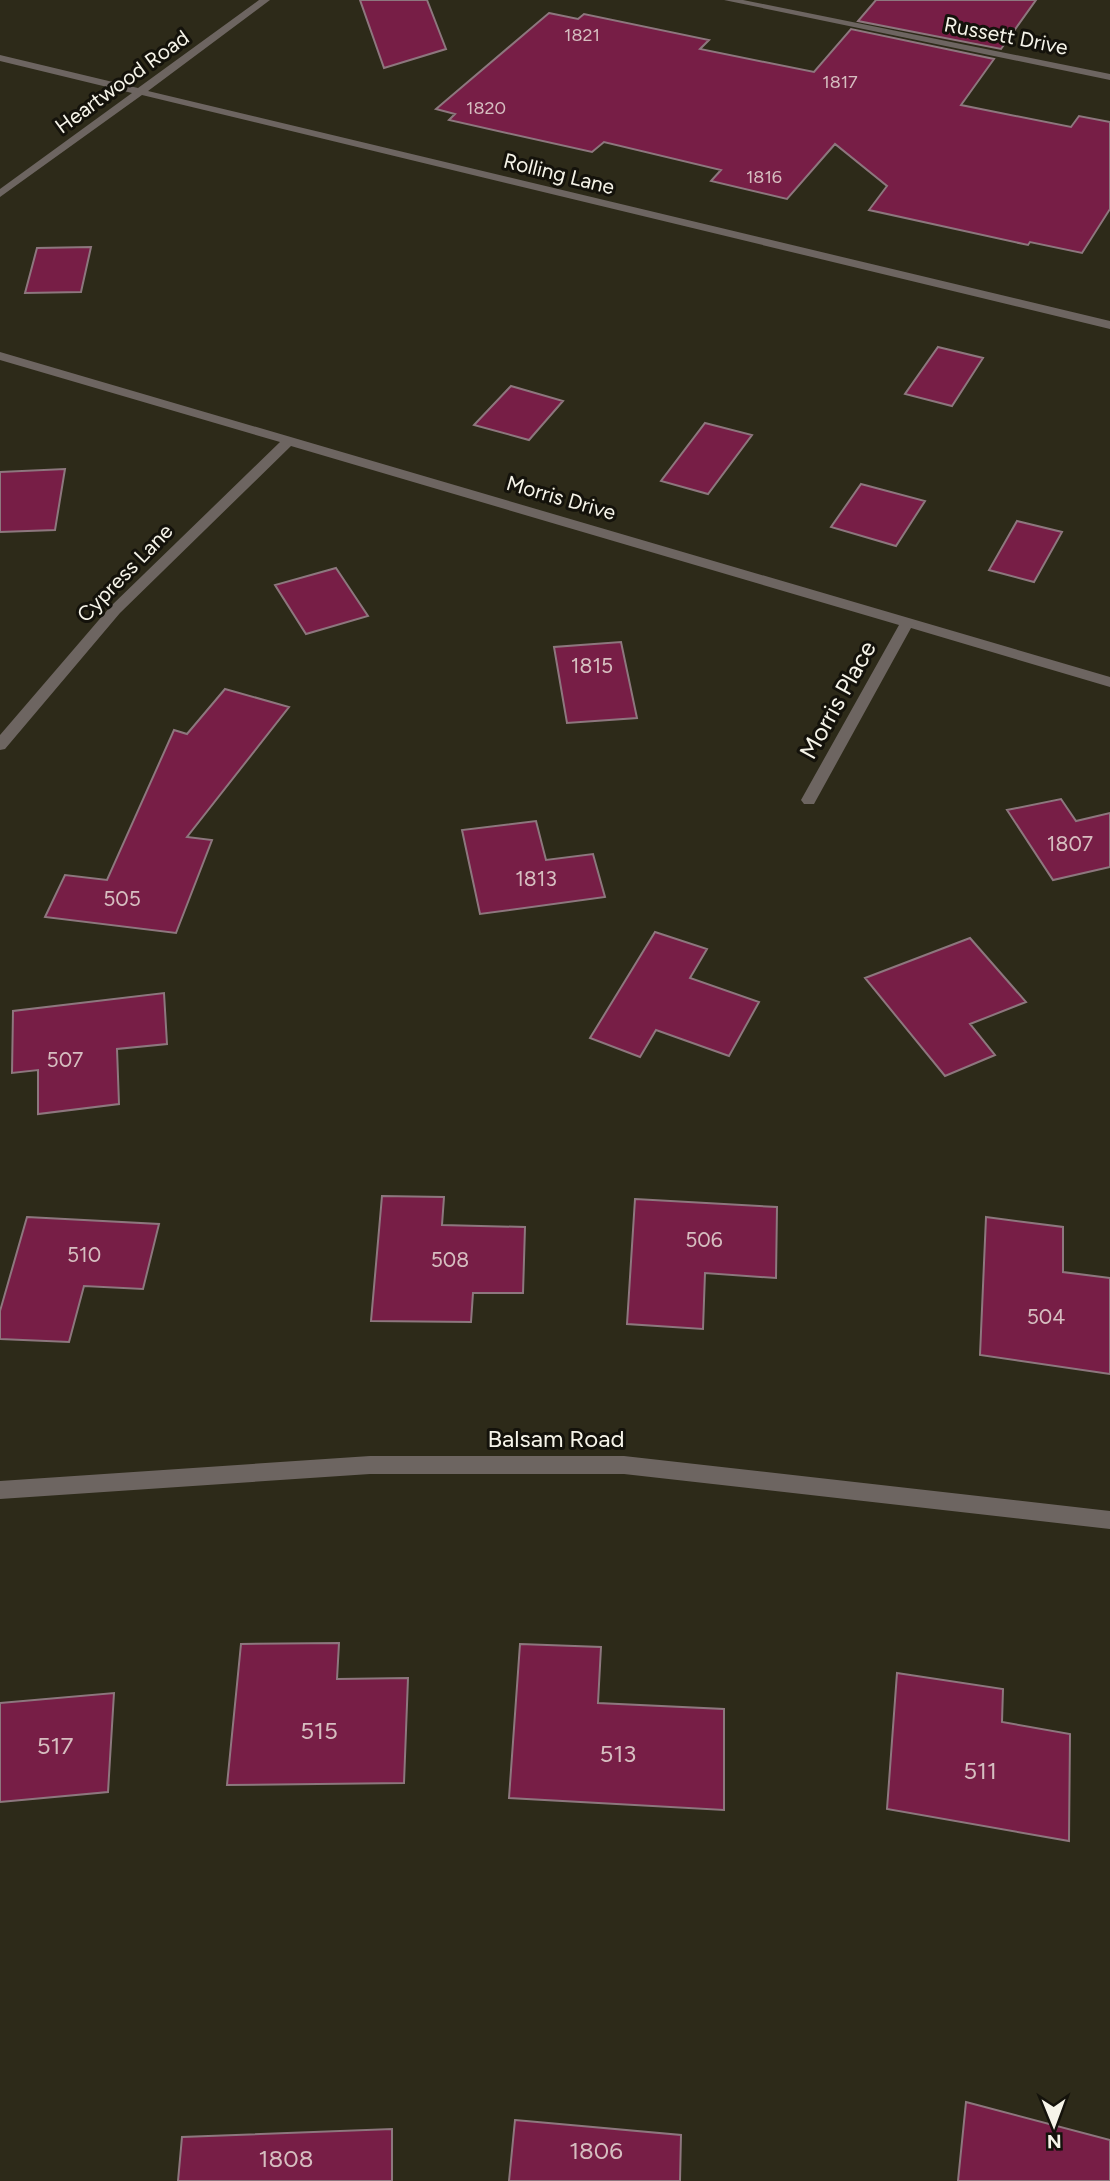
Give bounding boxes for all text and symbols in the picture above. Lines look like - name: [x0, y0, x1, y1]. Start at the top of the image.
- street label: Russett Drive: [942, 11, 1070, 60]
- house number: 1821: [564, 24, 600, 46]
- street label: Heartwood Road: [50, 25, 194, 139]
- house number: 1817: [822, 71, 858, 93]
- house number: 1820: [466, 97, 506, 119]
- street label: Rolling Lane: [501, 148, 617, 199]
- house number: 1816: [746, 166, 782, 188]
- street label: Morris Drive: [504, 470, 619, 525]
- street label: Cypress Lane: [72, 518, 178, 627]
- street label: Morris Place: [793, 636, 882, 764]
- house number: 1815: [571, 653, 613, 678]
- house number: 1807: [1047, 831, 1093, 856]
- house number: 1813: [515, 866, 557, 891]
- house number: 505: [103, 886, 141, 911]
- house number: 507: [47, 1047, 83, 1072]
- house number: 506: [685, 1227, 723, 1252]
- house number: 510: [67, 1242, 101, 1267]
- house number: 508: [431, 1247, 469, 1272]
- house number: 504: [1027, 1304, 1065, 1329]
- street label: Balsam Road: [487, 1424, 625, 1453]
- house number: 515: [300, 1716, 338, 1745]
- house number: 517: [37, 1731, 73, 1760]
- house number: 513: [600, 1739, 636, 1768]
- house number: 511: [963, 1756, 997, 1785]
- north arrow: [1019, 2090, 1089, 2160]
- text: N: [1047, 2130, 1062, 2153]
- house number: 1806: [569, 2136, 623, 2165]
- house number: 1808: [259, 2144, 313, 2173]

